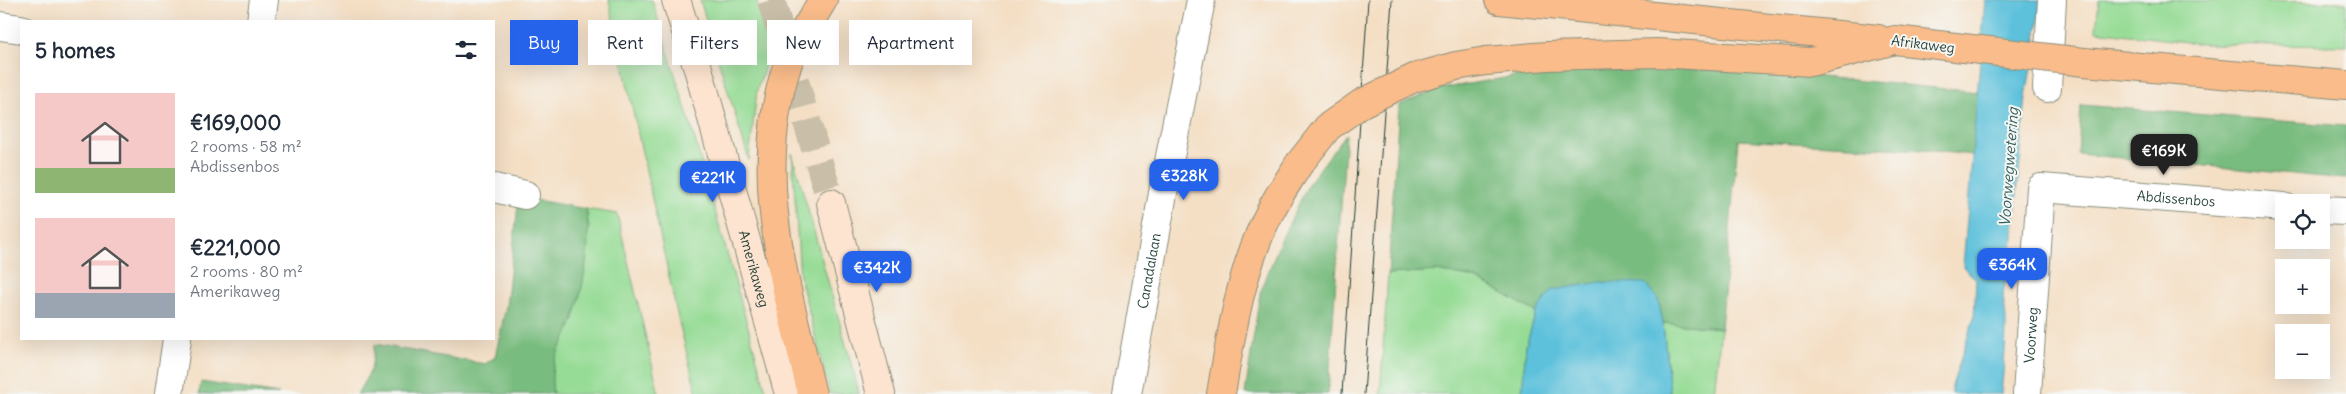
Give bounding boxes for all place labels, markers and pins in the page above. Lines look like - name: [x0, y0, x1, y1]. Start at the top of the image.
- pin: €169K: [2129, 134, 2199, 176]
- pin: €328K: [1149, 158, 1219, 201]
- pin: €221K: [678, 160, 748, 203]
- pin: €364K: [1977, 248, 2047, 290]
- pin: €342K: [842, 250, 912, 293]

